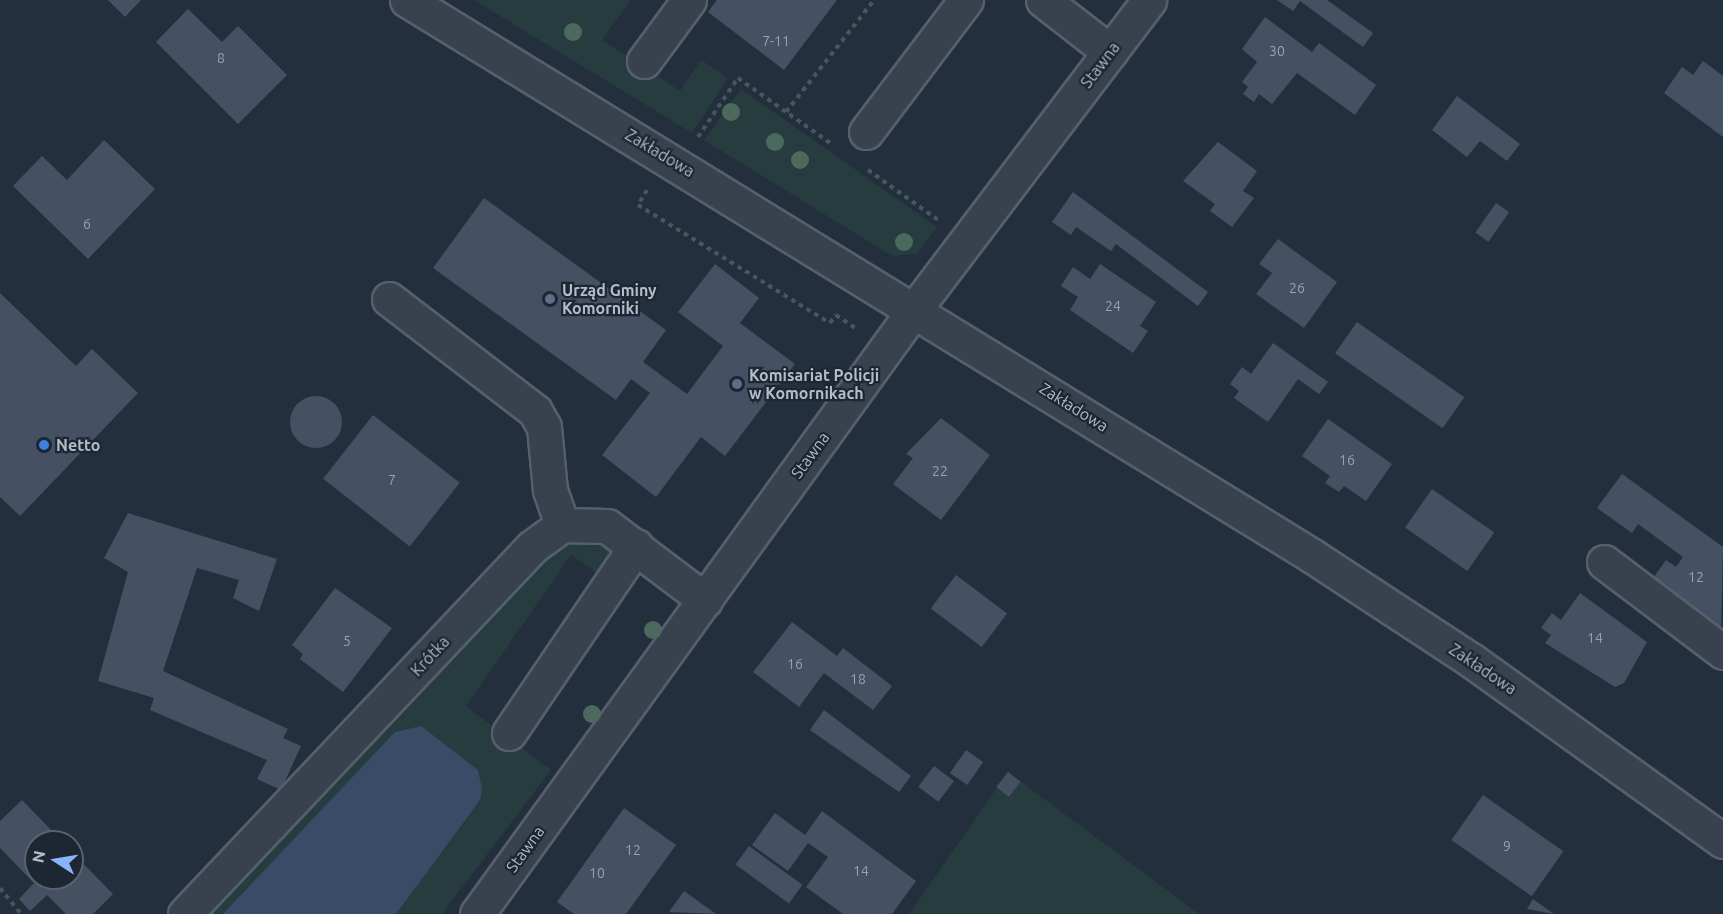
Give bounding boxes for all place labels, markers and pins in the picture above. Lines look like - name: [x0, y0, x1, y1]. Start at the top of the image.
- place label: Urząd Gminy Komorniki: [562, 280, 657, 318]
- marker: Urząd Gminy Komorniki: [543, 292, 557, 306]
- place label: Komisariat Policji w Komornikach: [749, 365, 879, 403]
- marker: Komisariat Policji w Komornikach: [730, 377, 744, 391]
- place label: Netto: [56, 435, 100, 455]
- marker: Netto: [37, 438, 51, 452]

